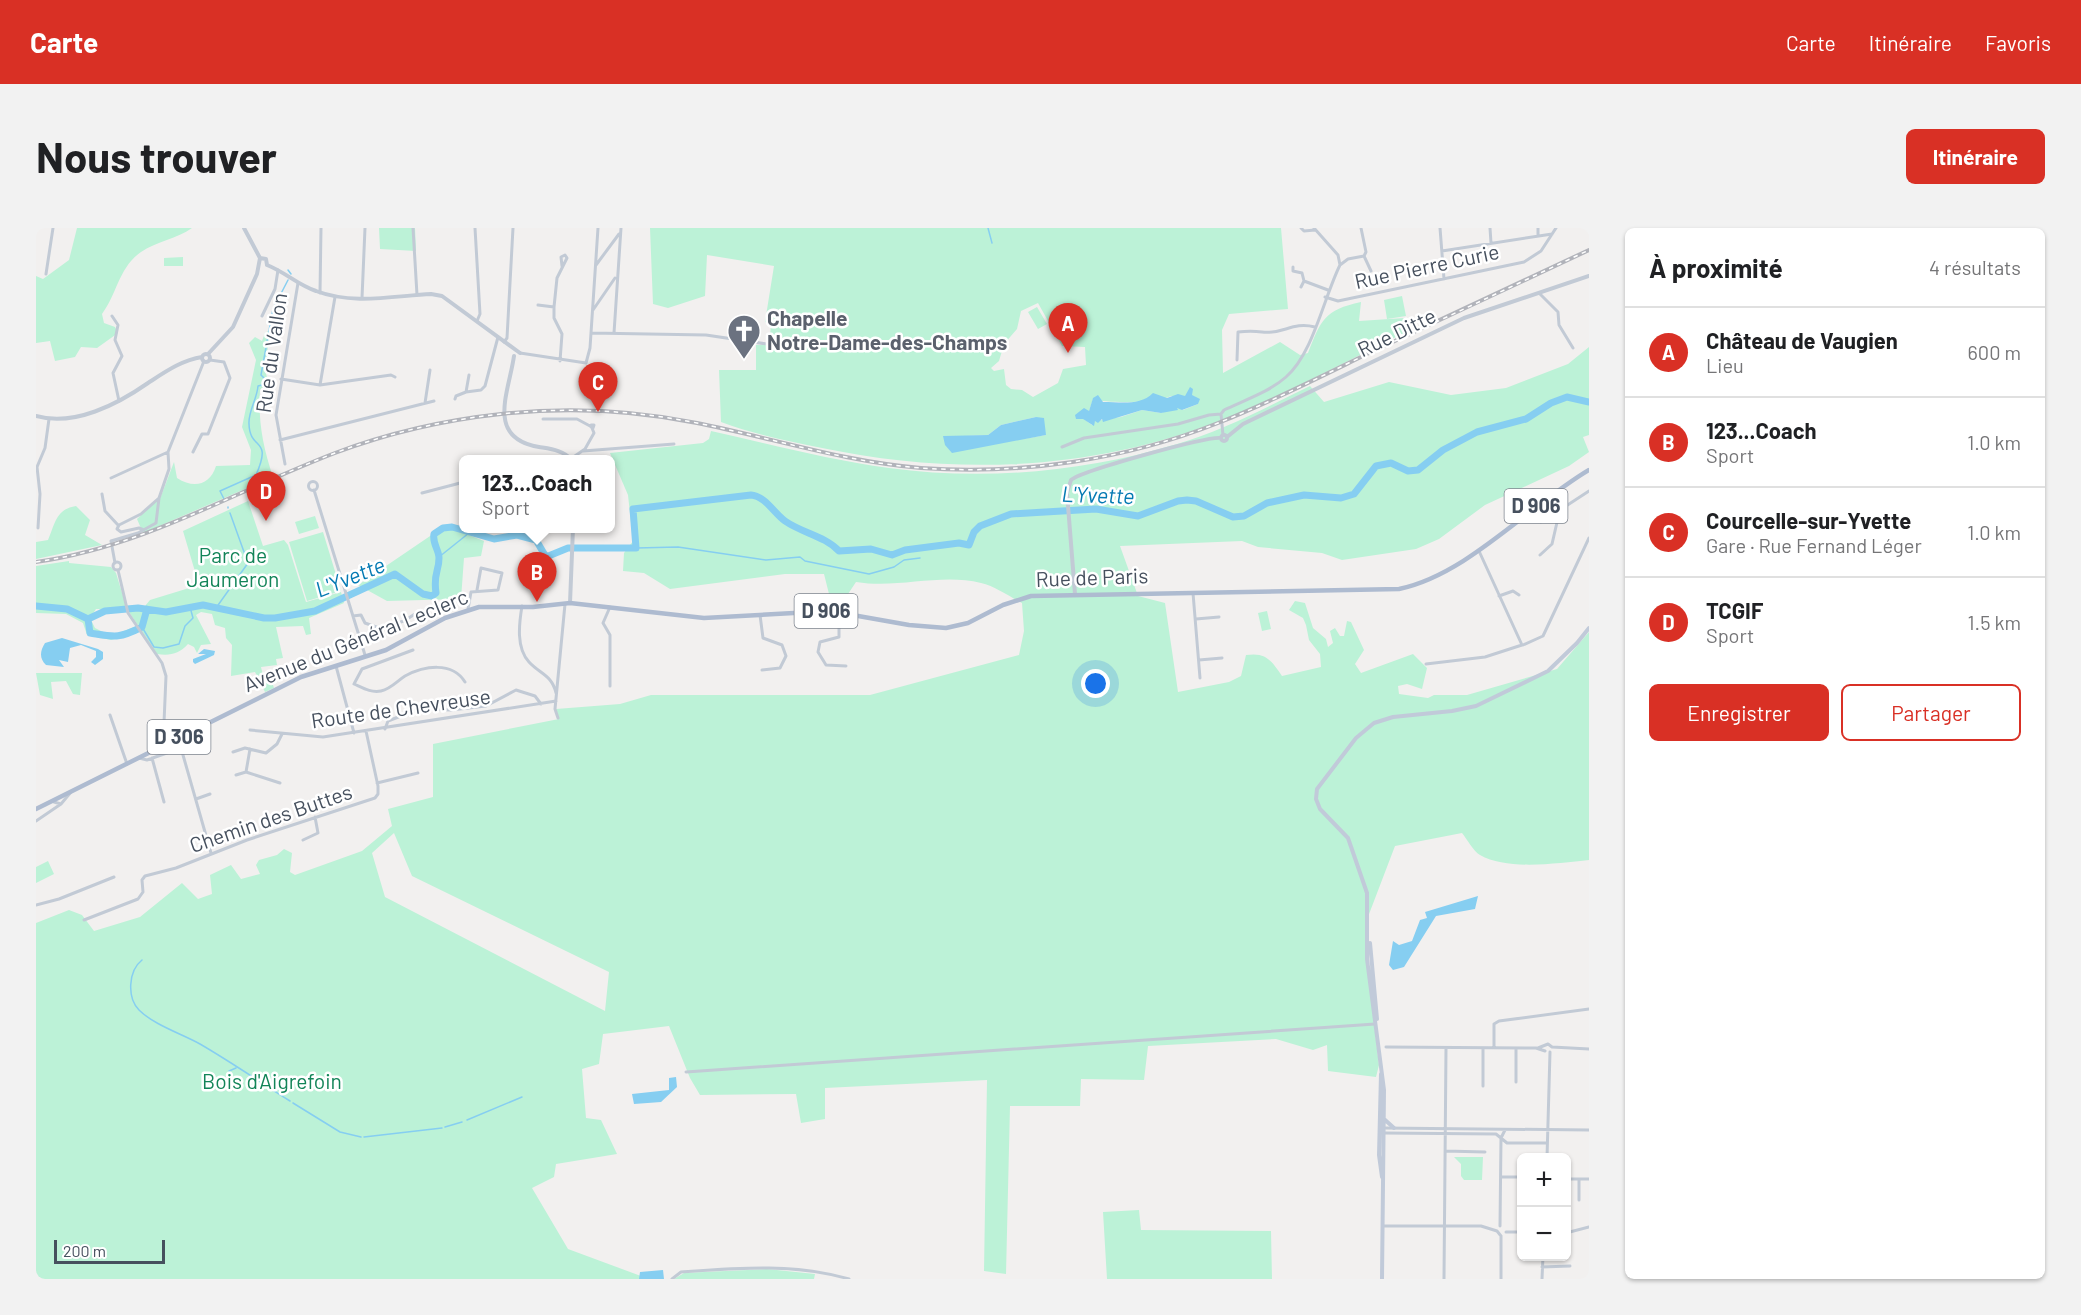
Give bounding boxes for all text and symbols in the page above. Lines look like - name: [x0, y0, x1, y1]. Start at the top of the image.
- text: Carte: [30, 25, 98, 59]
- text: Carte: [1786, 30, 1836, 55]
- text: Itinéraire: [1869, 30, 1952, 55]
- text: Favoris: [1985, 30, 2051, 55]
- button: Itinéraire: [1906, 129, 2045, 184]
- text: Nous trouver: [36, 131, 277, 181]
- street label: Rue Pierre Curie: [1352, 238, 1501, 293]
- text: À proximité: [1649, 252, 1783, 283]
- text: 4 résultats: [1929, 255, 2021, 279]
- street label: Rue du Vallon: [250, 291, 291, 414]
- street label: Rue Ditte: [1353, 302, 1440, 361]
- pin: A: [1048, 304, 1088, 353]
- place label: Chapelle Notre-Dame-des-Champs: [767, 305, 1007, 354]
- church icon: Chapelle Notre-Dame-des-Champs: [726, 313, 762, 360]
- text: Château de Vaugien: [1706, 327, 1898, 353]
- text: A: [1662, 340, 1675, 364]
- text: 600 m: [1968, 340, 2021, 364]
- text: Lieu: [1706, 353, 1744, 377]
- pin: C: [578, 362, 618, 412]
- text: 123...Coach: [1706, 417, 1817, 443]
- text: B: [1662, 430, 1675, 454]
- text: 1.0 km: [1967, 430, 2021, 454]
- text: Sport: [1706, 443, 1754, 467]
- popup: [459, 455, 615, 533]
- text: 123...Coach: [482, 469, 592, 495]
- pin: D: [246, 472, 286, 521]
- water label: L'Yvette: [1061, 480, 1135, 508]
- road number: D 906: [1504, 489, 1568, 523]
- text: Sport: [482, 495, 530, 519]
- text: Courcelle-sur-Yvette: [1706, 507, 1911, 533]
- text: C: [1662, 520, 1675, 544]
- text: 1.0 km: [1967, 520, 2021, 544]
- text: Gare · Rue Fernand Léger: [1706, 533, 1922, 557]
- park label: Parc de Jaumeron: [187, 542, 279, 591]
- water label: L'Yvette: [311, 550, 388, 602]
- pin: B: [518, 552, 556, 602]
- street label: Rue de Paris: [1035, 562, 1149, 591]
- street label: Avenue du Général Leclerc: [239, 583, 471, 696]
- road number: D 906: [794, 594, 858, 628]
- text: TCGIF: [1706, 597, 1763, 623]
- text: D: [1662, 610, 1675, 634]
- text: 1.5 km: [1968, 610, 2021, 634]
- text: Sport: [1706, 623, 1754, 647]
- your location: [1081, 669, 1110, 698]
- street label: Route de Chevreuse: [309, 683, 492, 733]
- button: Enregistrer: [1649, 684, 1829, 741]
- button: Partager: [1841, 684, 2021, 741]
- road number: D 306: [148, 720, 210, 754]
- street label: Chemin des Buttes: [186, 778, 355, 857]
- park label: Bois d'Aigrefoin: [202, 1068, 342, 1093]
- map controls: [1517, 1153, 1571, 1261]
- button: +: [1517, 1153, 1571, 1207]
- button: −: [1517, 1207, 1571, 1261]
- scale bar: [54, 1237, 165, 1264]
- text: 200 m: [63, 1241, 106, 1260]

